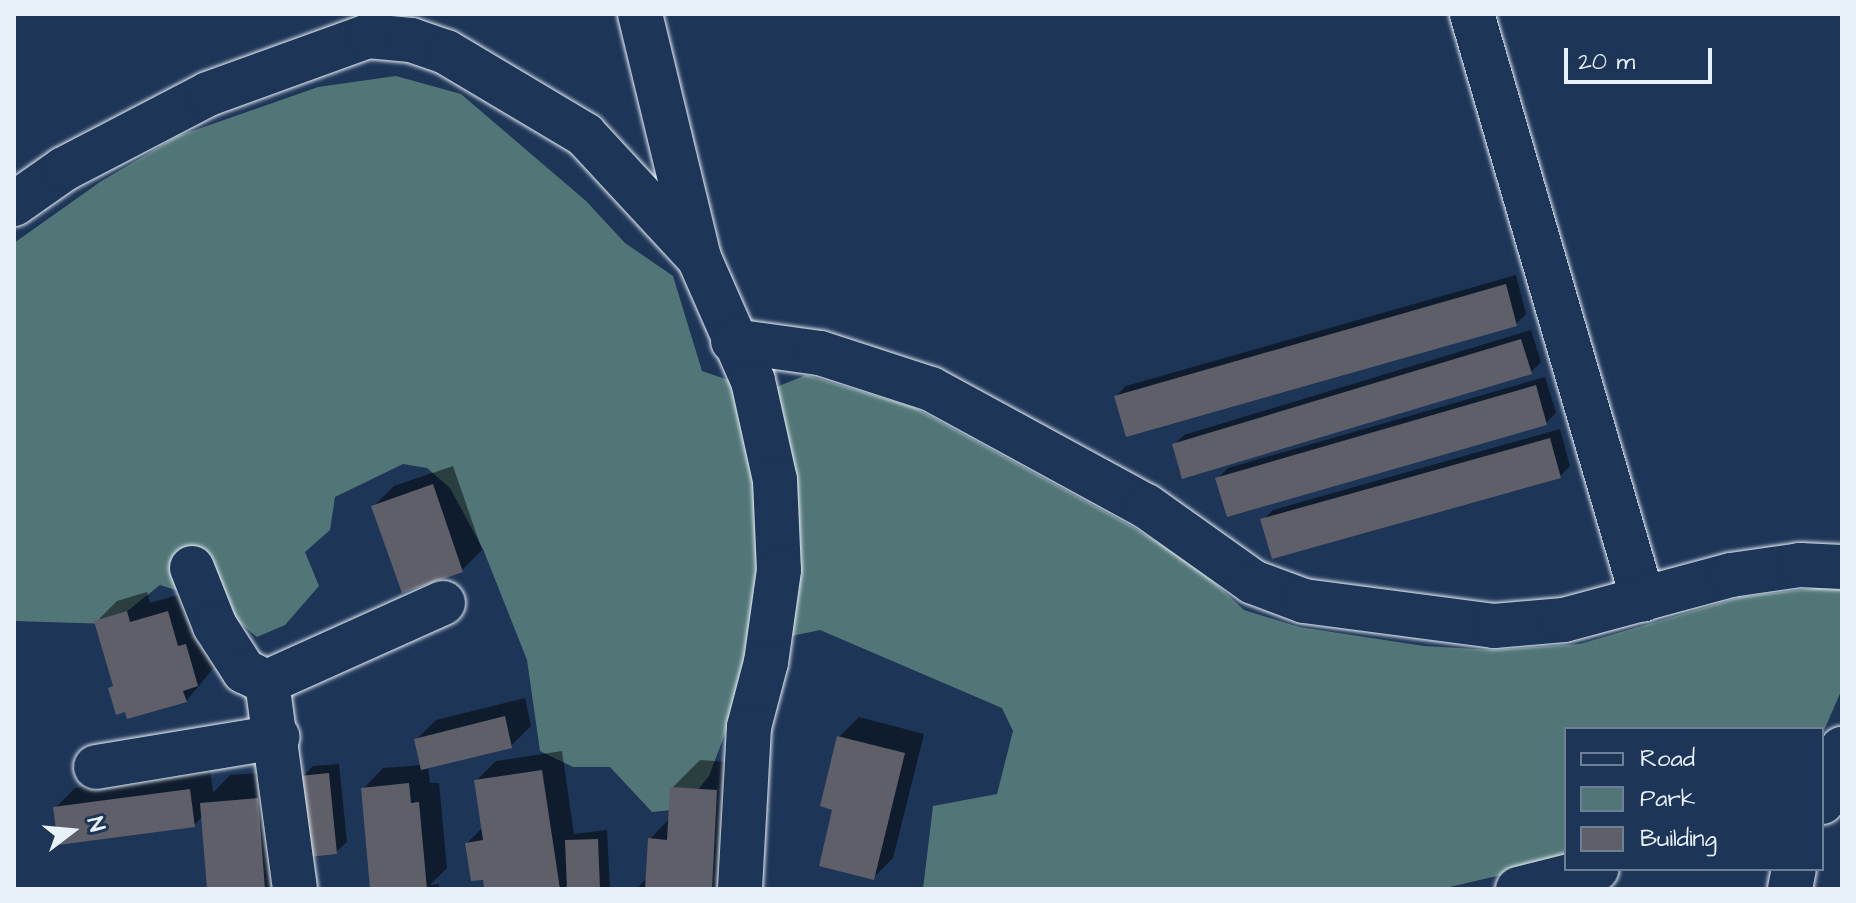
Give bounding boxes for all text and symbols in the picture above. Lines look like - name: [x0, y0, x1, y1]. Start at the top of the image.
- scale bar: [1568, 32, 1716, 82]
- text: 20 m: [1578, 45, 1635, 79]
- legend: [1564, 727, 1824, 871]
- text: Road: [1640, 742, 1695, 776]
- text: Park: [1640, 782, 1696, 816]
- north arrow: [32, 791, 112, 871]
- text: N: [79, 813, 112, 835]
- text: Building: [1640, 822, 1717, 856]

